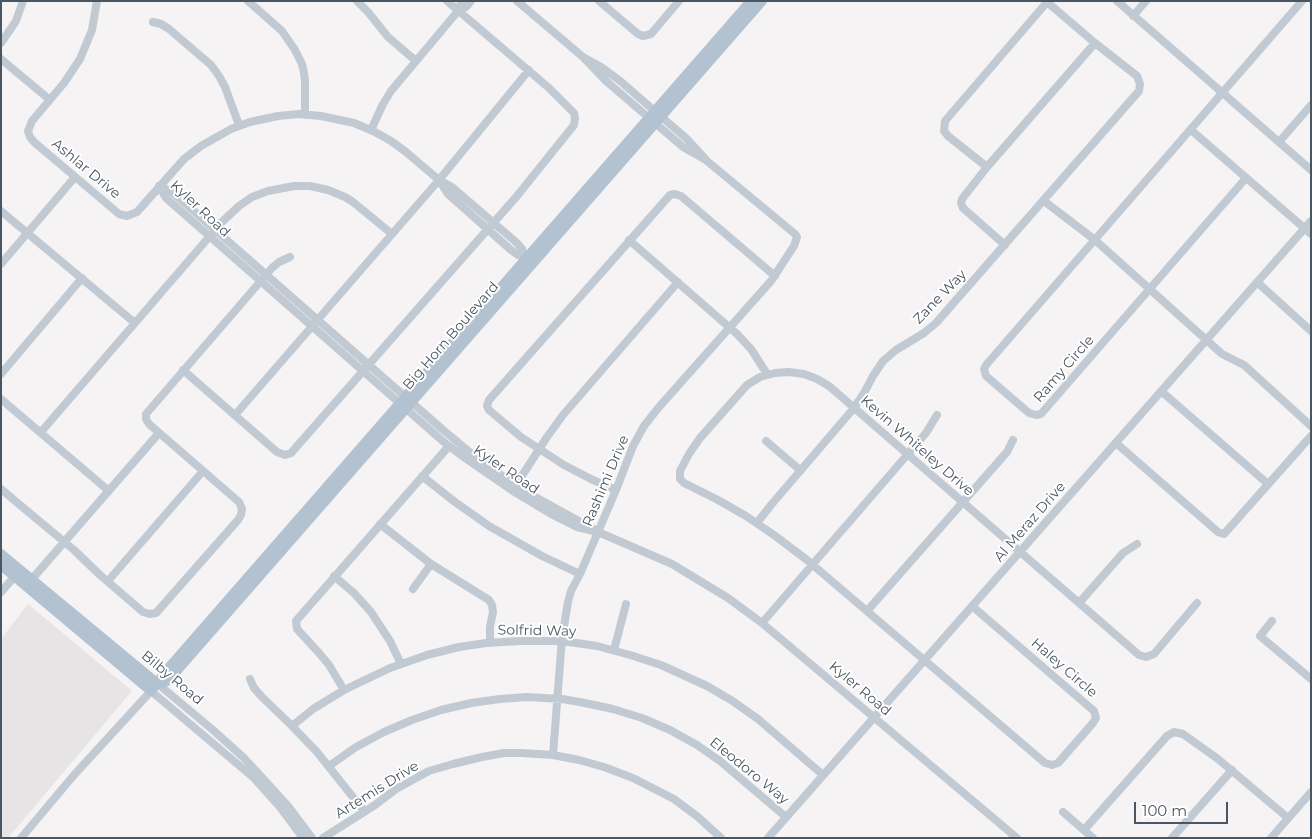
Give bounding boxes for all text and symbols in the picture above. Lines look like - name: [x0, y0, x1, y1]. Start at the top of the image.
- street label: Ashlar Drive: [48, 135, 124, 203]
- street label: Kyler Road: [167, 177, 233, 241]
- street label: Zane Way: [910, 266, 970, 328]
- street label: Big Horn Boulevard: [399, 279, 503, 393]
- street label: Ramy Circle: [1030, 332, 1098, 406]
- street label: Kevin Whiteley Drive: [857, 392, 977, 500]
- street label: Rashimi Drive: [579, 433, 633, 529]
- street label: Kyler Road: [470, 442, 542, 498]
- street label: Al Meraz Drive: [991, 479, 1069, 565]
- street label: Solfrid Way: [498, 622, 576, 640]
- street label: Haley Circle: [1027, 635, 1101, 701]
- street label: Bilby Road: [138, 647, 206, 709]
- street label: Kyler Road: [826, 658, 894, 720]
- street label: Eleodoro Way: [706, 734, 792, 808]
- street label: Artemis Drive: [332, 758, 422, 822]
- scale bar: [1137, 792, 1231, 824]
- text: 100 m: [1142, 801, 1187, 820]

